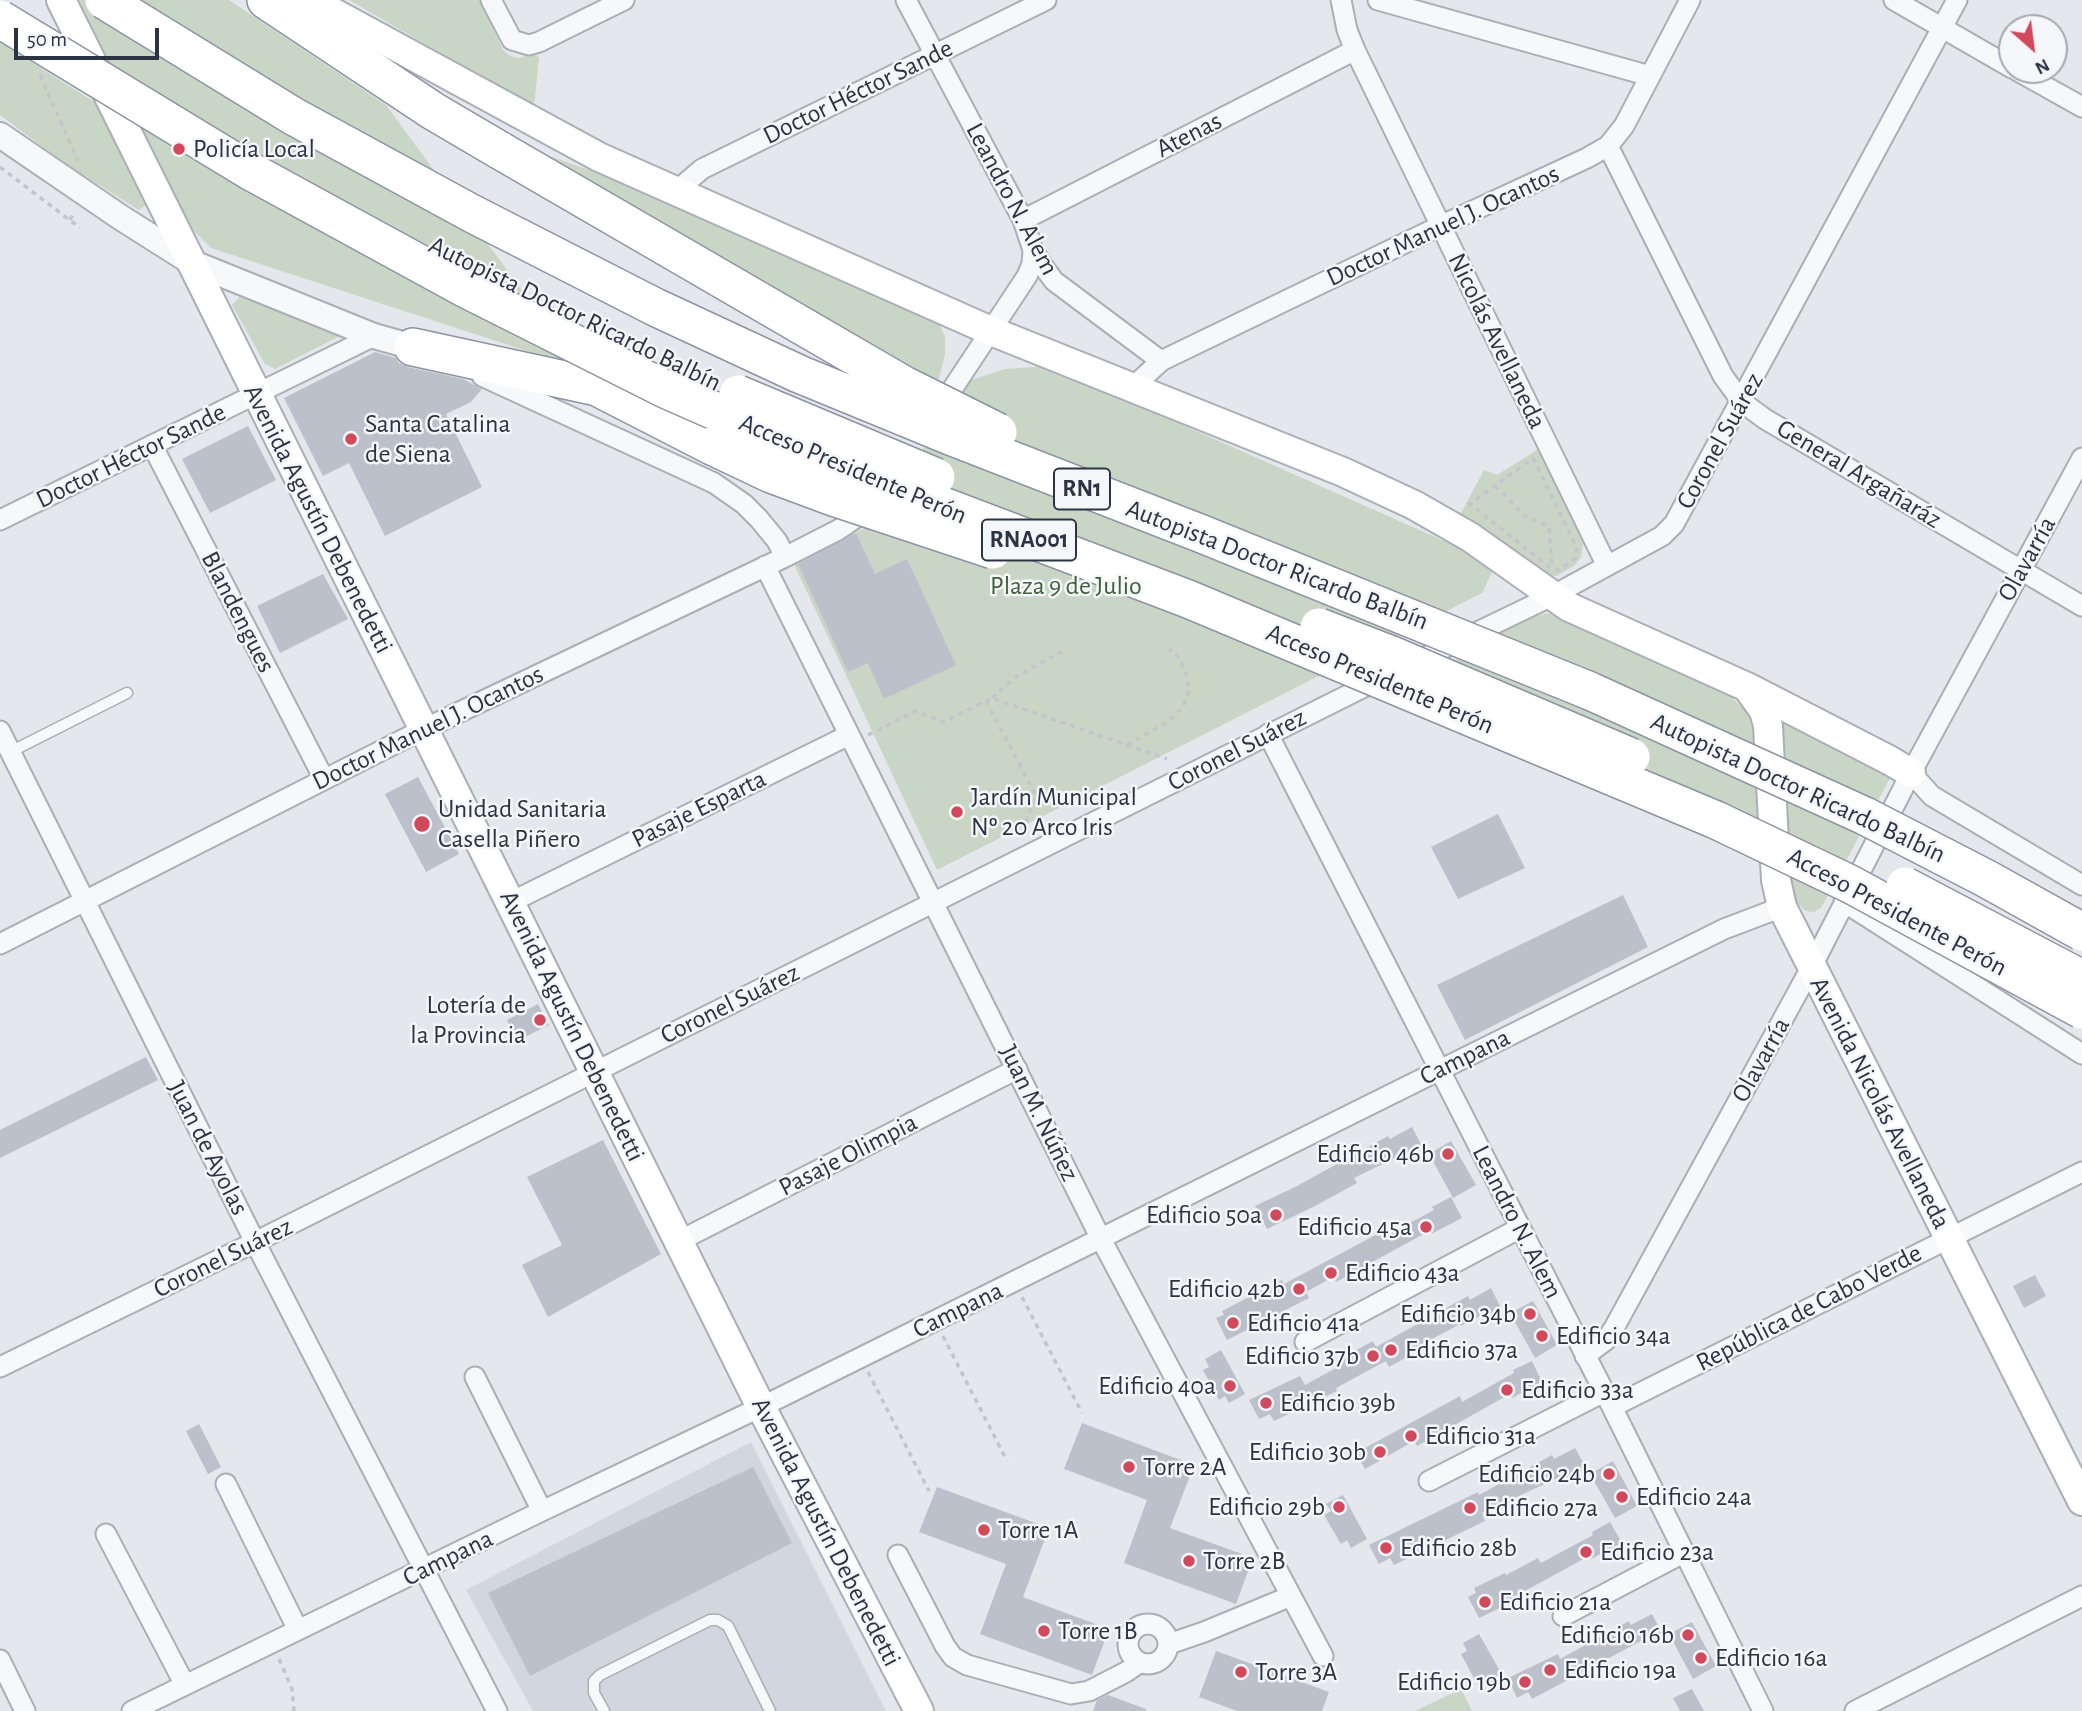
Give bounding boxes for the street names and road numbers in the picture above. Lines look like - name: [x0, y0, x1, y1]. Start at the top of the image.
- street label: Doctor Héctor Sande: [758, 33, 958, 151]
- street label: Atenas: [1151, 105, 1227, 165]
- street label: Leandro N. Alem: [959, 118, 1065, 280]
- street label: Doctor Manuel J. Ocantos: [1322, 158, 1564, 294]
- street label: Autopista Doctor Ricardo Balbín: [424, 230, 726, 398]
- street label: Nicolás Avellaneda: [1441, 248, 1553, 434]
- street label: Coronel Suárez: [1670, 367, 1770, 515]
- street label: Avenida Agustín Debenedetti: [237, 379, 399, 659]
- street label: Doctor Héctor Sande: [31, 397, 231, 515]
- street label: Acceso Presidente Perón: [734, 407, 972, 531]
- street label: General Argañaráz: [1771, 413, 1947, 535]
- road number: RN1: [1054, 468, 1110, 510]
- street label: Autopista Doctor Ricardo Balbín: [1121, 493, 1433, 637]
- street label: Olavarría: [1991, 511, 2063, 607]
- road number: RNA001: [982, 520, 1076, 560]
- street label: Blandengues: [194, 546, 282, 678]
- street label: Acceso Presidente Perón: [1261, 617, 1499, 741]
- street label: Doctor Manuel J. Ocantos: [307, 658, 549, 798]
- street label: Coronel Suárez: [1163, 702, 1311, 798]
- street label: Autopista Doctor Ricardo Balbín: [1646, 706, 1950, 870]
- street label: Pasaje Esparta: [627, 763, 771, 855]
- street label: Acceso Presidente Perón: [1782, 841, 2012, 983]
- street label: Avenida Agustín Debenedetti: [493, 886, 651, 1166]
- street label: Coronel Suárez: [655, 957, 805, 1051]
- street label: Avenida Nicolás Avellaneda: [1803, 972, 1957, 1234]
- street label: Olavarría: [1725, 1012, 1797, 1108]
- street label: Campana: [1415, 1022, 1515, 1092]
- street label: Juan M. Núñez: [993, 1040, 1085, 1186]
- street label: Juan de Ayolas: [161, 1076, 255, 1220]
- street label: Pasaje Olimpia: [774, 1107, 922, 1203]
- street label: Leandro N. Alem: [1465, 1140, 1569, 1304]
- street label: Coronel Suárez: [148, 1211, 298, 1305]
- street label: República de Cabo Verde: [1691, 1238, 1927, 1378]
- street label: Campana: [908, 1275, 1008, 1345]
- street label: Avenida Agustín Debenedetti: [745, 1392, 907, 1672]
- street label: Campana: [398, 1523, 498, 1593]

